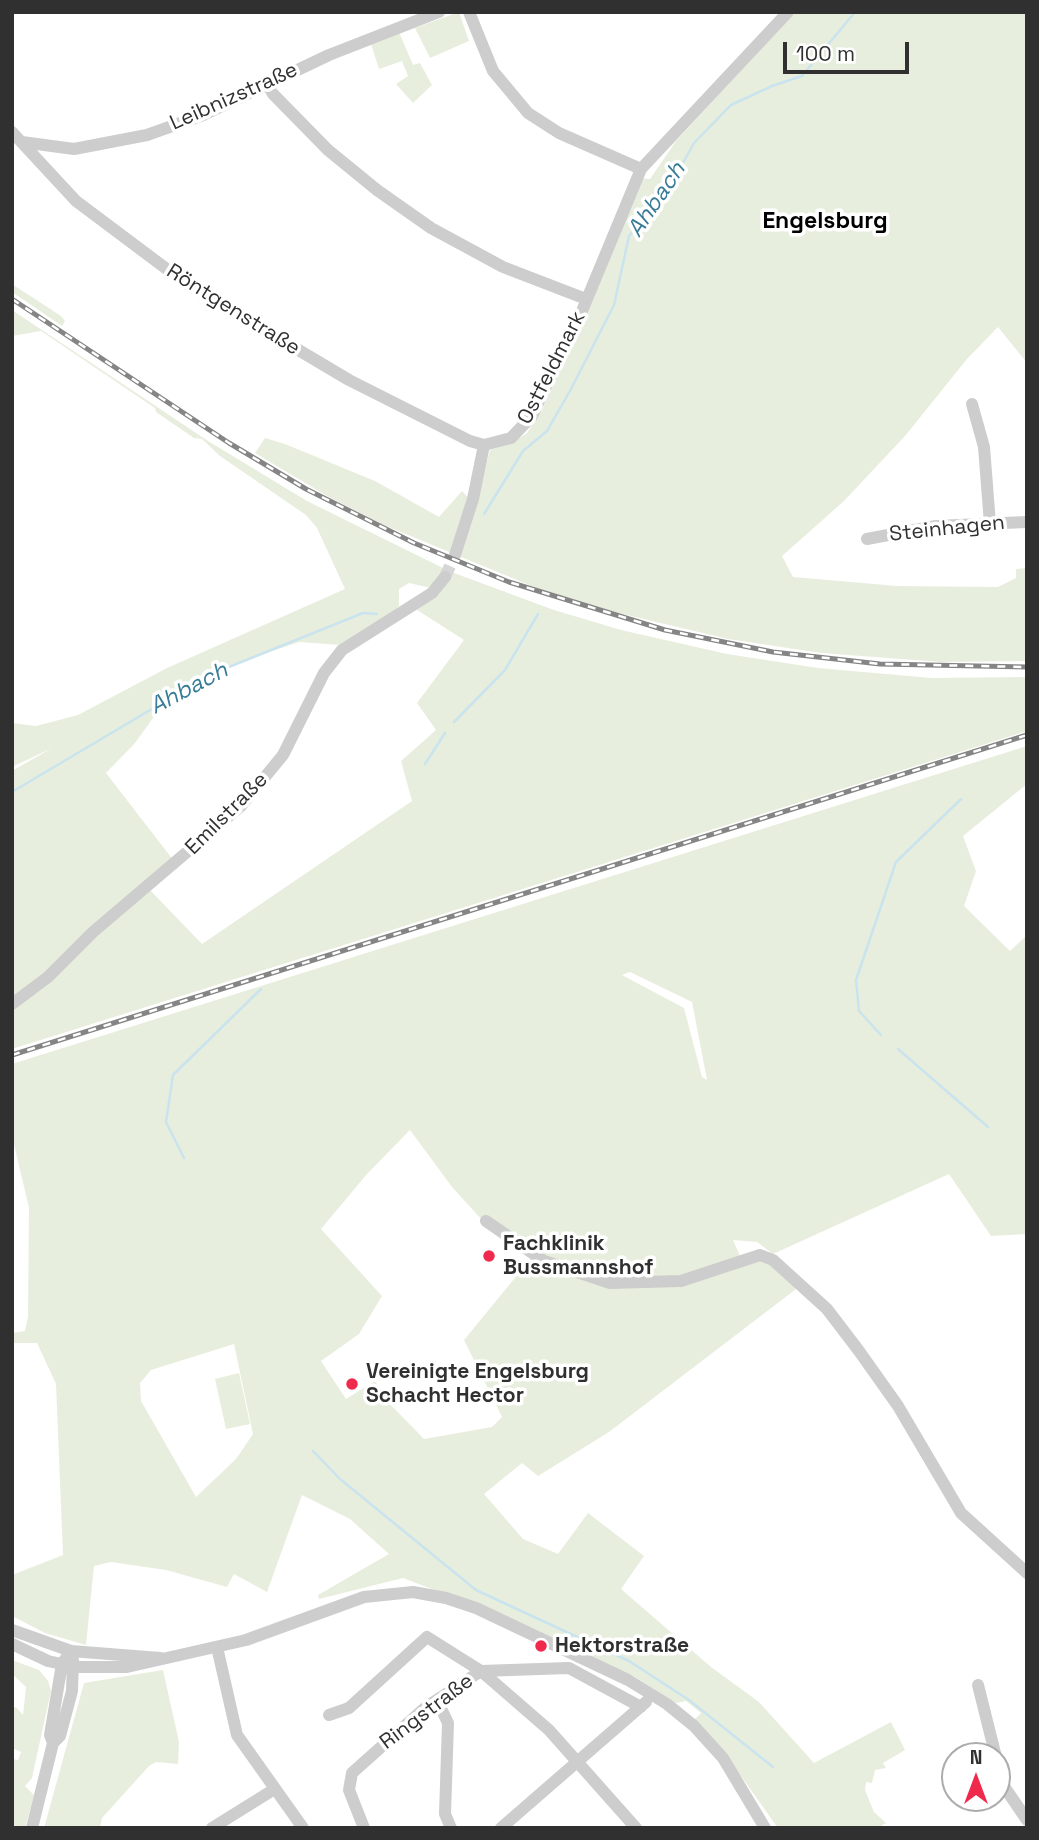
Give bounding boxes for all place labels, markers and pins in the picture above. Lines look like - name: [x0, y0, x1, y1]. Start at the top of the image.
- place label: Fachklinik Bussmannshof: [503, 1231, 653, 1281]
- marker: Fachklinik Bussmannshof: [481, 1248, 497, 1264]
- place label: Vereinigte Engelsburg Schacht Hector: [366, 1359, 589, 1409]
- marker: Vereinigte Engelsburg Schacht Hector: [344, 1376, 360, 1392]
- place label: Hektorstraße: [555, 1633, 689, 1659]
- marker: Hektorstraße: [533, 1638, 549, 1654]

